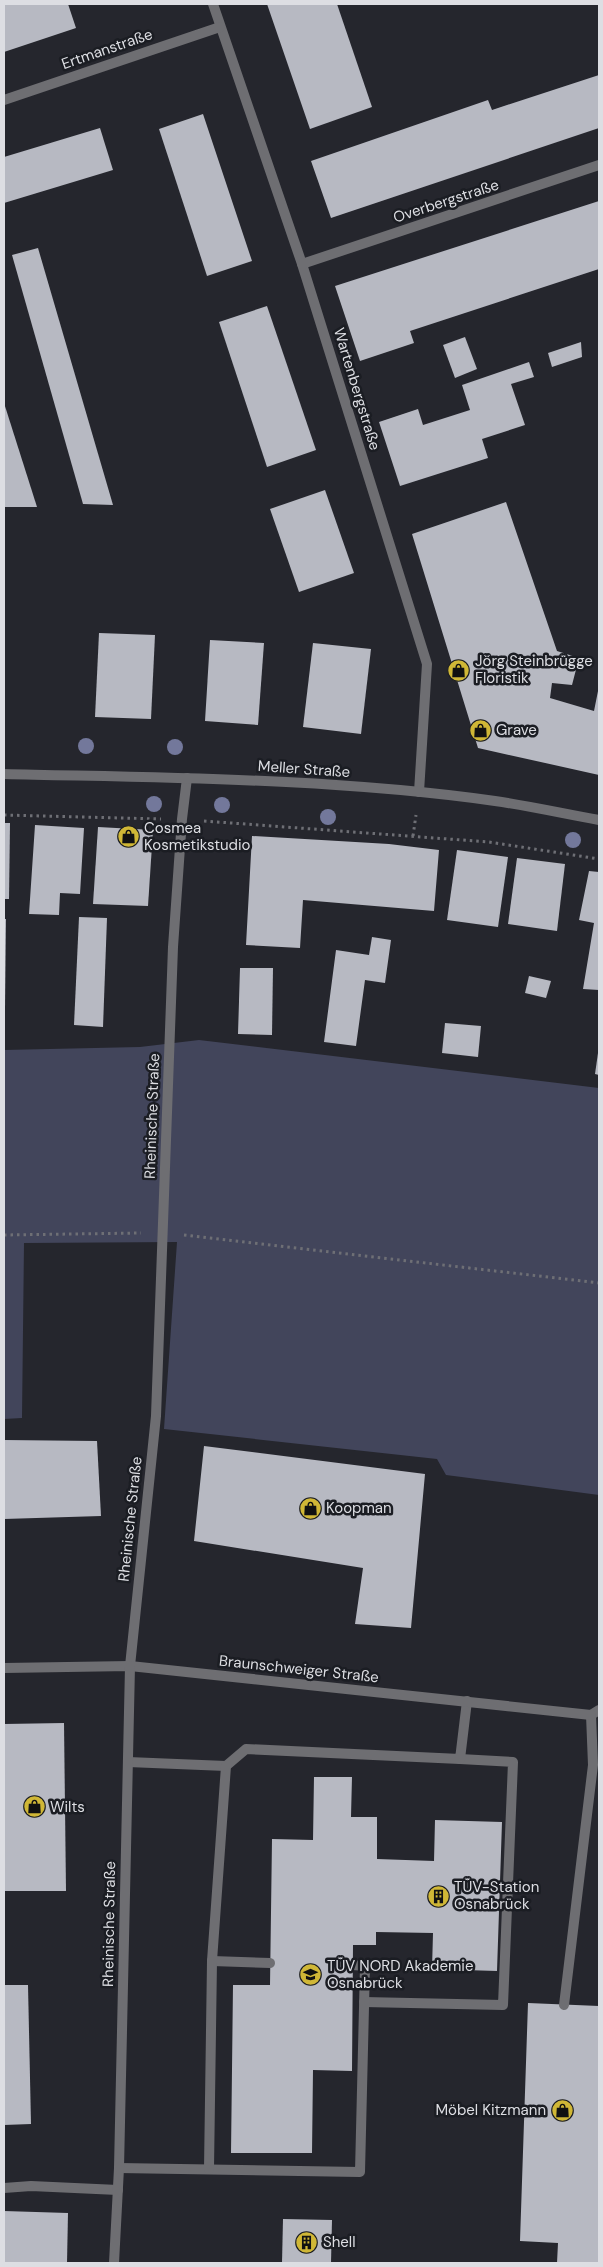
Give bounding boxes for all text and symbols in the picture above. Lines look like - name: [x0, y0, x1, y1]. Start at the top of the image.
- street label: Ertmanstraße: [59, 24, 155, 74]
- street label: Overbergstraße: [391, 175, 501, 227]
- street label: Wartenbergstraße: [329, 325, 385, 453]
- place label: Jörg Steinbrügge Floristik: [475, 651, 593, 688]
- shop icon: Jörg Steinbrügge Floristik: [447, 658, 471, 682]
- shop icon: Grave: [468, 718, 492, 742]
- place label: Grave: [496, 720, 537, 740]
- street label: Meller Straße: [257, 756, 351, 782]
- place label: Cosmea Kosmetikstudio: [144, 818, 251, 855]
- shop icon: Cosmea Kosmetikstudio: [116, 825, 140, 849]
- street label: Rheinische Straße: [140, 1053, 164, 1179]
- street label: Rheinische Straße: [113, 1455, 147, 1583]
- shop icon: Koopman: [298, 1496, 322, 1520]
- place label: Koopman: [326, 1498, 392, 1518]
- street label: Braunschweiger Straße: [218, 1651, 380, 1687]
- shop icon: Wilts: [22, 1795, 46, 1819]
- place label: Wilts: [50, 1797, 85, 1817]
- street label: Rheinische Straße: [98, 1861, 120, 1987]
- place label: TÜV-Station Osnabrück: [454, 1877, 539, 1914]
- building icon: TÜV-Station Osnabrück: [426, 1884, 450, 1908]
- place label: TÜV NORD Akademie Osnabrück: [327, 1956, 474, 1993]
- school or university icon: TÜV NORD Akademie Osnabrück: [299, 1963, 323, 1987]
- shop icon: Möbel Kitzmann: [550, 2098, 574, 2122]
- place label: Möbel Kitzmann: [435, 2100, 546, 2120]
- building icon: Shell: [295, 2230, 319, 2254]
- place label: Shell: [323, 2232, 356, 2252]

